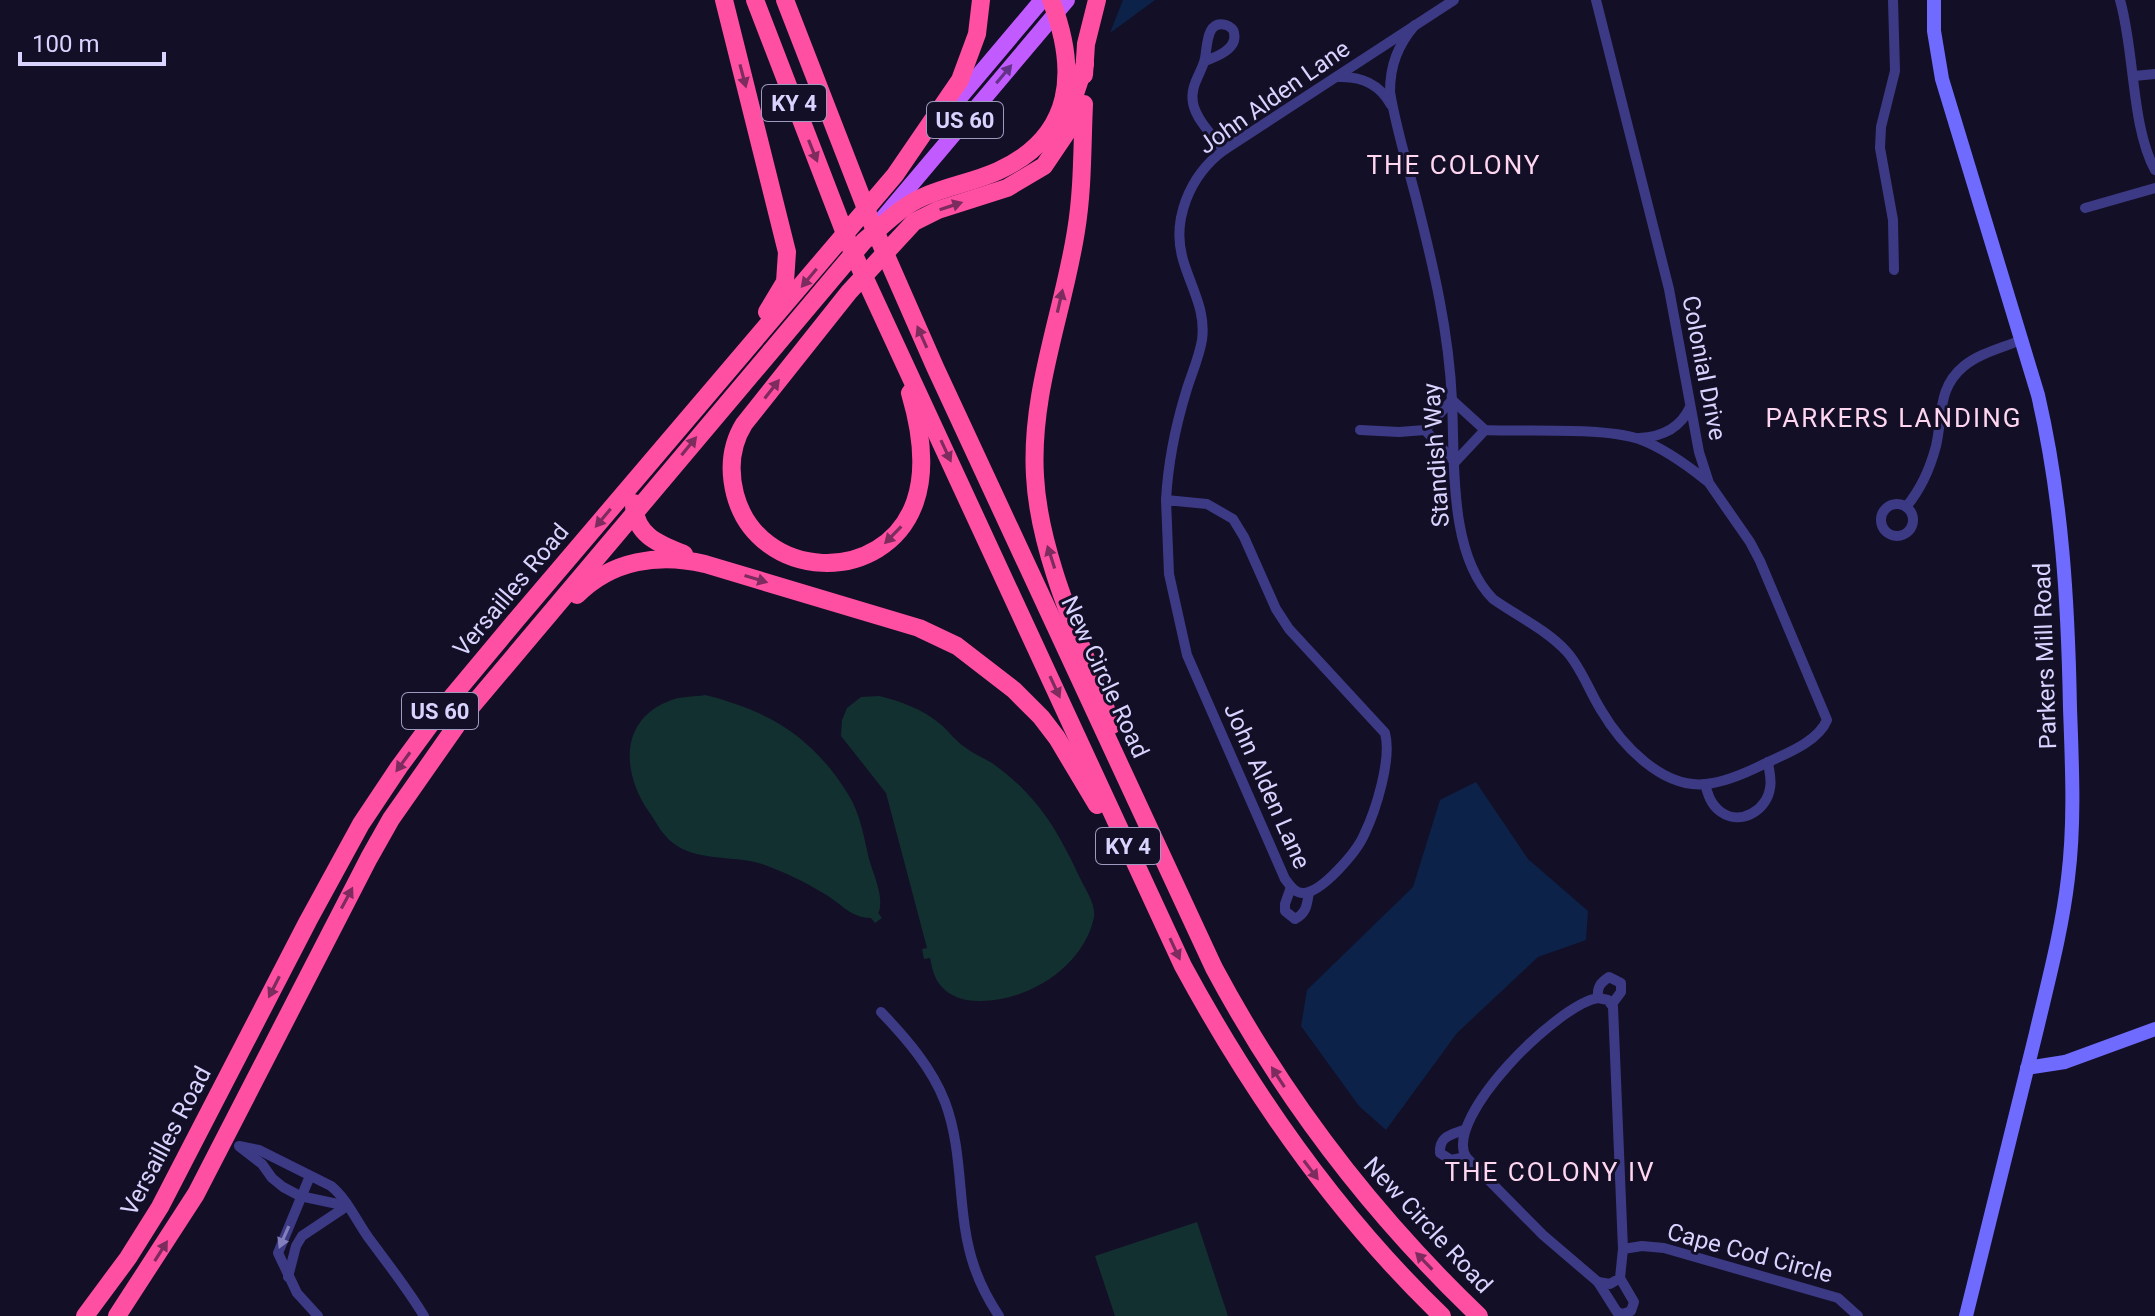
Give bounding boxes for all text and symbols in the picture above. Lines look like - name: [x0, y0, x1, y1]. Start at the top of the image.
- scale bar: [20, 16, 164, 66]
- text: 100 m: [32, 30, 99, 58]
- street label: John Alden Lane: [1193, 34, 1355, 160]
- one-way arrow: [737, 63, 749, 88]
- one-way arrow: [995, 65, 1012, 85]
- road number: KY 4: [762, 85, 826, 121]
- road number: US 60: [927, 102, 1003, 138]
- one-way arrow: [806, 139, 819, 163]
- district label: THE COLONY: [1367, 150, 1541, 180]
- one-way arrow: [939, 199, 963, 212]
- one-way arrow: [801, 268, 818, 288]
- one-way arrow: [1055, 289, 1067, 314]
- street label: Colonial Drive: [1676, 293, 1732, 443]
- one-way arrow: [915, 326, 928, 349]
- one-way arrow: [763, 379, 780, 399]
- street label: Standish Way: [1417, 381, 1455, 528]
- district label: PARKERS LANDING: [1766, 403, 2022, 433]
- one-way arrow: [681, 436, 697, 456]
- one-way arrow: [939, 440, 952, 463]
- one-way arrow: [595, 507, 612, 527]
- street label: Versailles Road: [447, 518, 575, 662]
- one-way arrow: [884, 525, 902, 544]
- one-way arrow: [1044, 544, 1057, 568]
- street label: Parkers Mill Road: [2028, 562, 2062, 750]
- one-way arrow: [744, 573, 768, 586]
- street label: New Circle Road: [1055, 592, 1155, 762]
- one-way arrow: [1048, 676, 1061, 699]
- road number: US 60: [402, 693, 478, 729]
- street label: John Alden Lane: [1218, 699, 1316, 873]
- one-way arrow: [396, 751, 411, 772]
- road number: KY 4: [1096, 828, 1160, 864]
- one-way arrow: [341, 886, 354, 909]
- one-way arrow: [1168, 937, 1182, 960]
- one-way arrow: [267, 976, 281, 998]
- street label: Versailles Road: [115, 1062, 217, 1220]
- one-way arrow: [1271, 1067, 1286, 1088]
- street label: New Circle Road: [1358, 1151, 1498, 1299]
- district label: THE COLONY IV: [1444, 1157, 1656, 1187]
- one-way arrow: [1303, 1160, 1319, 1180]
- street label: Cape Cod Circle: [1664, 1217, 1836, 1289]
- one-way arrow: [278, 1225, 291, 1248]
- one-way arrow: [154, 1240, 168, 1262]
- one-way arrow: [1415, 1252, 1434, 1271]

